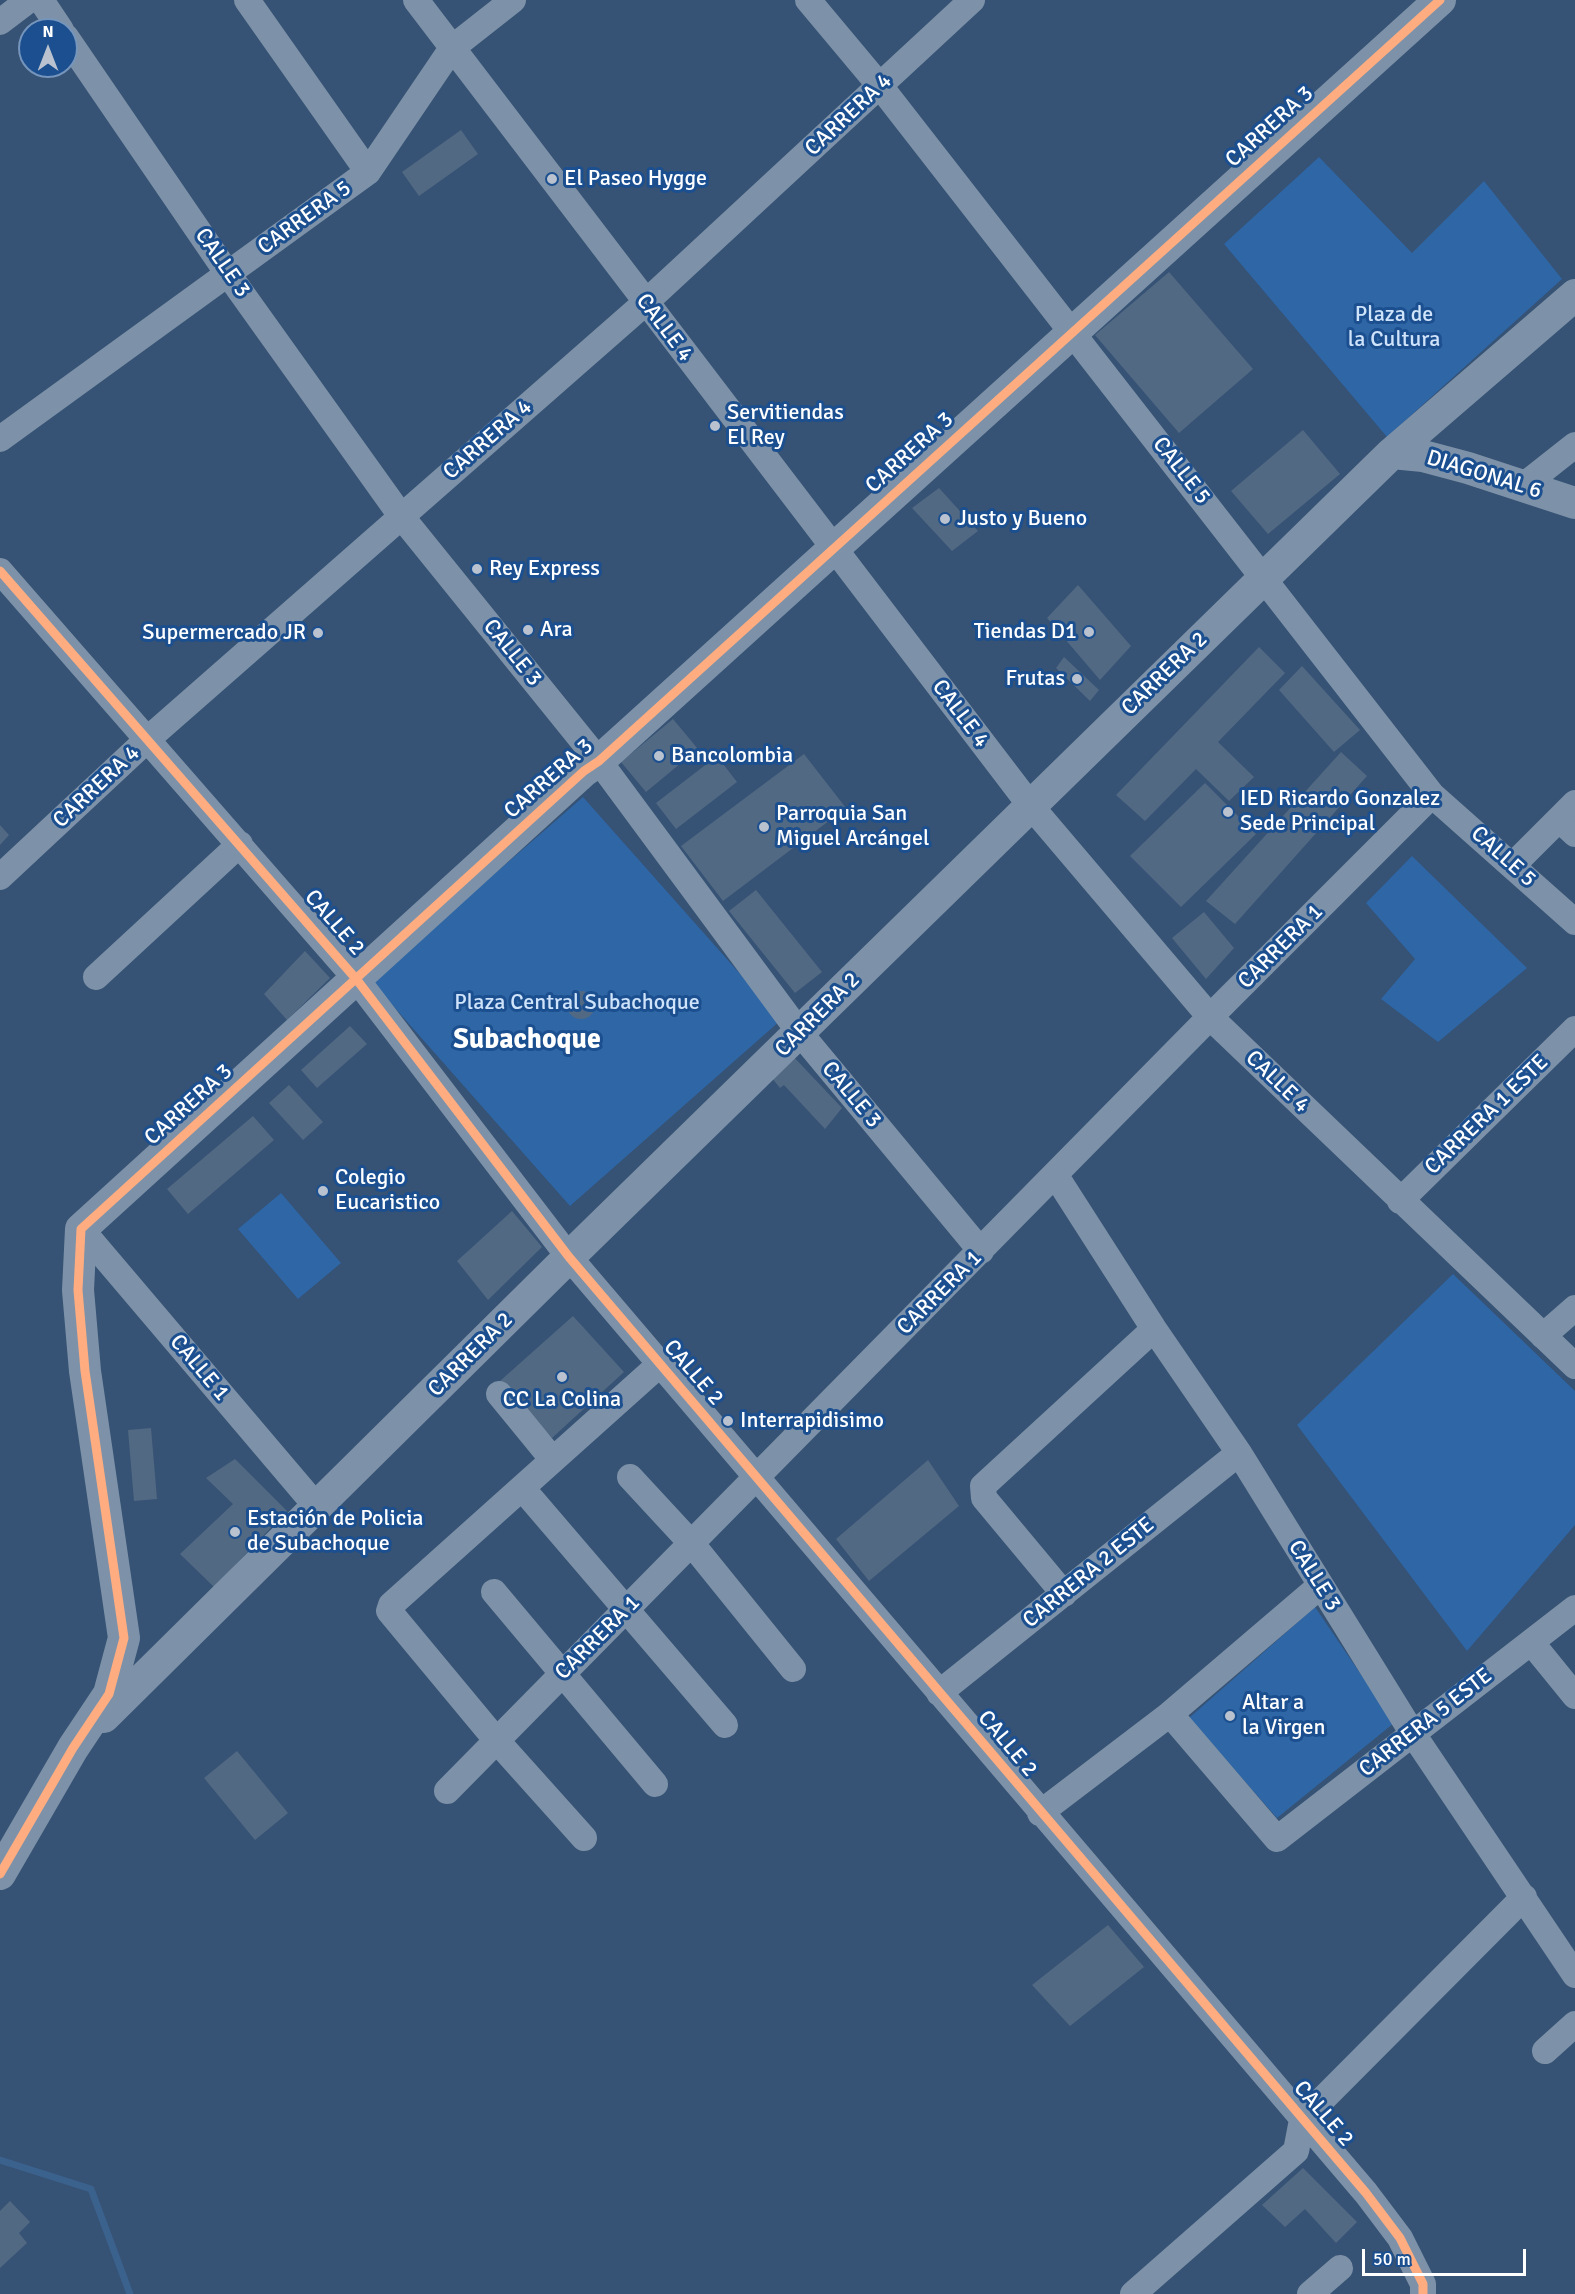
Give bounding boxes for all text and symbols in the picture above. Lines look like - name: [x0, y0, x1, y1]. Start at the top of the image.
- north arrow: [18, 18, 78, 78]
- text: N: [42, 22, 54, 42]
- street label: CARRERA 4: [800, 68, 898, 162]
- street label: CARRERA 3: [1221, 81, 1319, 173]
- place label: El Paseo Hygge: [564, 166, 707, 192]
- marker: El Paseo Hygge: [545, 172, 559, 186]
- street label: CARRERA 5: [253, 175, 357, 261]
- street label: CALLE 3: [189, 223, 255, 303]
- street label: CALLE 4: [630, 289, 698, 367]
- park label: Plaza de la Cultura: [1348, 302, 1440, 354]
- street label: CARRERA 4: [438, 394, 538, 486]
- place label: Servitiendas El Rey: [727, 400, 844, 452]
- street label: CARRERA 3: [861, 407, 959, 499]
- marker: Servitiendas El Rey: [708, 419, 722, 433]
- street label: CALLE 5: [1146, 432, 1216, 510]
- street label: DIAGONAL 6: [1423, 445, 1545, 505]
- place label: Justo y Bueno: [957, 506, 1087, 532]
- marker: Justo y Bueno: [938, 512, 952, 526]
- place label: Rey Express: [489, 556, 600, 582]
- marker: Rey Express: [470, 562, 484, 576]
- street label: CALLE 3: [477, 614, 547, 692]
- place label: Ara: [540, 617, 573, 643]
- place label: Tiendas D1: [974, 619, 1077, 645]
- place label: Supermercado JR: [142, 620, 306, 646]
- marker: Ara: [521, 623, 535, 637]
- marker: Tiendas D1: [1082, 625, 1096, 639]
- marker: Supermercado JR: [311, 626, 325, 640]
- street label: CARRERA 2: [1117, 627, 1213, 721]
- place label: Frutas: [1005, 666, 1065, 692]
- marker: Frutas: [1070, 672, 1084, 686]
- street label: CALLE 4: [926, 675, 994, 753]
- street label: CARRERA 3: [499, 733, 599, 825]
- street label: CARRERA 4: [48, 740, 146, 834]
- place label: Bancolombia: [671, 743, 793, 769]
- marker: Bancolombia: [652, 749, 666, 763]
- place label: IED Ricardo Gonzalez Sede Principal: [1240, 786, 1440, 837]
- place label: Parroquia San Miguel Arcángel: [776, 801, 929, 852]
- marker: IED Ricardo Gonzalez Sede Principal: [1221, 805, 1235, 819]
- marker: Parroquia San Miguel Arcángel: [757, 820, 771, 834]
- street label: CALLE 5: [1465, 821, 1541, 893]
- street label: CALLE 2: [298, 885, 370, 961]
- street label: CARRERA 1: [1233, 899, 1329, 995]
- street label: CARRERA 2: [770, 967, 866, 1063]
- park label: Plaza Central Subachoque: [454, 990, 700, 1016]
- district label: Subachoque: [453, 1024, 601, 1058]
- street label: CALLE 4: [1240, 1045, 1314, 1119]
- street label: CARRERA 1 ESTE: [1420, 1050, 1554, 1180]
- street label: CALLE 3: [816, 1056, 886, 1134]
- street label: CARRERA 3: [140, 1059, 238, 1151]
- place label: Colegio Eucaristico: [335, 1165, 440, 1216]
- marker: Colegio Eucaristico: [316, 1184, 330, 1198]
- street label: CARRERA 1: [892, 1245, 988, 1341]
- street label: CARRERA 2: [423, 1307, 519, 1403]
- street label: CALLE 1: [164, 1329, 234, 1407]
- street label: CALLE 2: [657, 1335, 729, 1411]
- marker: CC La Colina: [555, 1370, 569, 1384]
- place label: CC La Colina: [503, 1387, 621, 1413]
- place label: Interrapidisimo: [740, 1408, 884, 1434]
- marker: Interrapidisimo: [721, 1414, 735, 1428]
- place label: Estación de Policia de Subachoque: [247, 1506, 424, 1558]
- street label: CARRERA 2 ESTE: [1018, 1512, 1160, 1634]
- marker: Estación de Policia de Subachoque: [228, 1525, 242, 1539]
- street label: CALLE 3: [1282, 1536, 1346, 1616]
- street label: CARRERA 1: [550, 1590, 646, 1686]
- street label: CARRERA 5 ESTE: [1354, 1663, 1498, 1783]
- place label: Altar a la Virgen: [1242, 1690, 1326, 1742]
- street label: CALLE 2: [972, 1705, 1042, 1783]
- marker: Altar a la Virgen: [1223, 1709, 1237, 1723]
- street label: CALLE 2: [1287, 2076, 1359, 2152]
- scale bar: [1365, 2237, 1528, 2275]
- text: 50 m: [1373, 2248, 1411, 2270]

